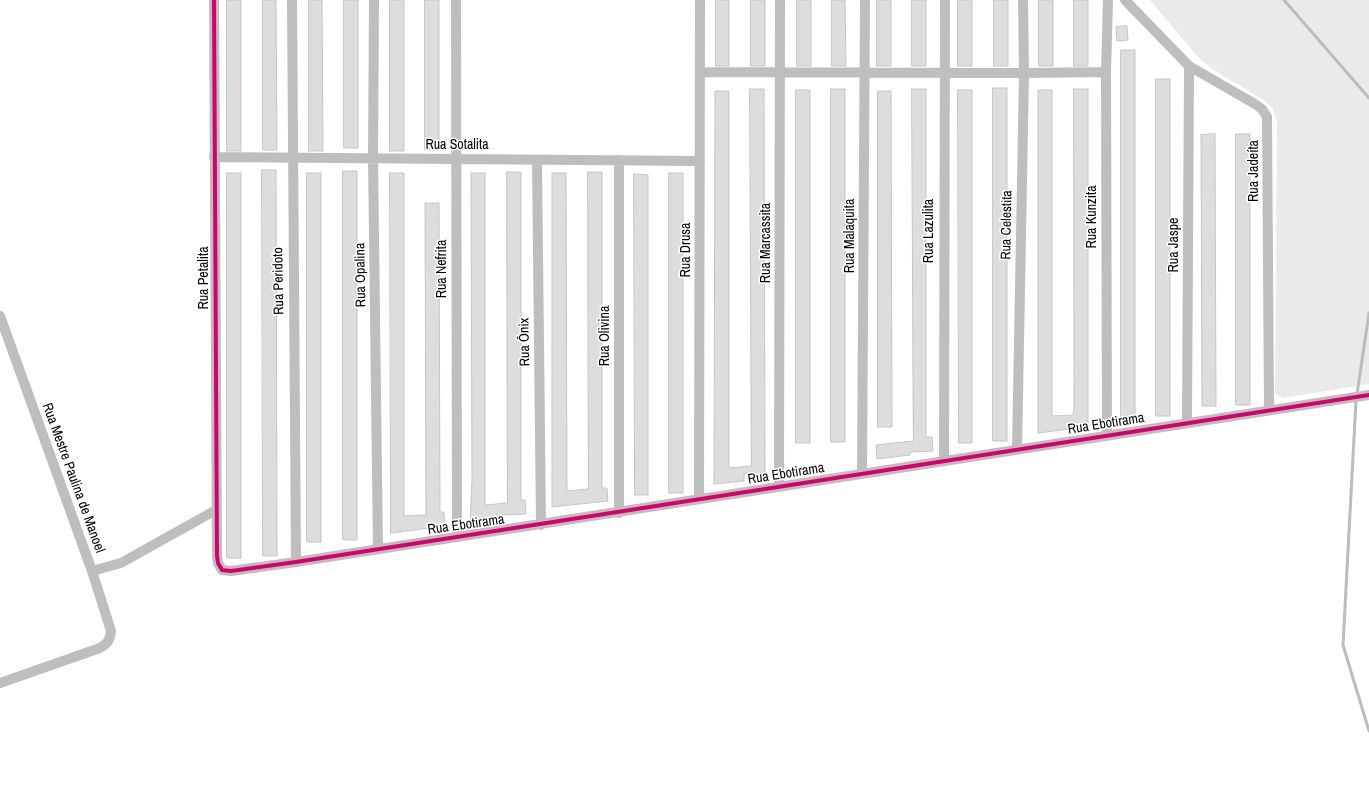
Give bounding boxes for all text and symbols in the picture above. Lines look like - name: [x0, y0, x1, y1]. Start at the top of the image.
- street label: Rua Sotalita: [425, 137, 489, 153]
- street label: Rua Jadeíta: [1246, 140, 1262, 202]
- street label: Rua Kunzita: [1084, 185, 1100, 249]
- street label: Rua Celestita: [998, 190, 1016, 260]
- street label: Rua Malaquita: [842, 199, 858, 273]
- street label: Rua Lazulita: [921, 199, 937, 263]
- street label: Rua Marcassita: [758, 203, 774, 283]
- street label: Rua Jaspe: [1166, 218, 1182, 272]
- street label: Rua Drusa: [678, 223, 694, 277]
- street label: Rua Nefrita: [434, 240, 450, 298]
- street label: Rua Opalina: [352, 243, 370, 307]
- street label: Rua Petalita: [196, 246, 212, 310]
- street label: Rua Peridoto: [270, 247, 288, 315]
- street label: Rua Olivina: [597, 306, 613, 366]
- street label: Rua Ônix: [516, 318, 534, 366]
- street label: Rua Mestre Paulina de Manoel: [38, 401, 108, 555]
- street label: Rua Ebotirama: [1067, 410, 1145, 438]
- street label: Rua Ebotirama: [747, 460, 825, 488]
- street label: Rua Ebotirama: [427, 511, 505, 539]

